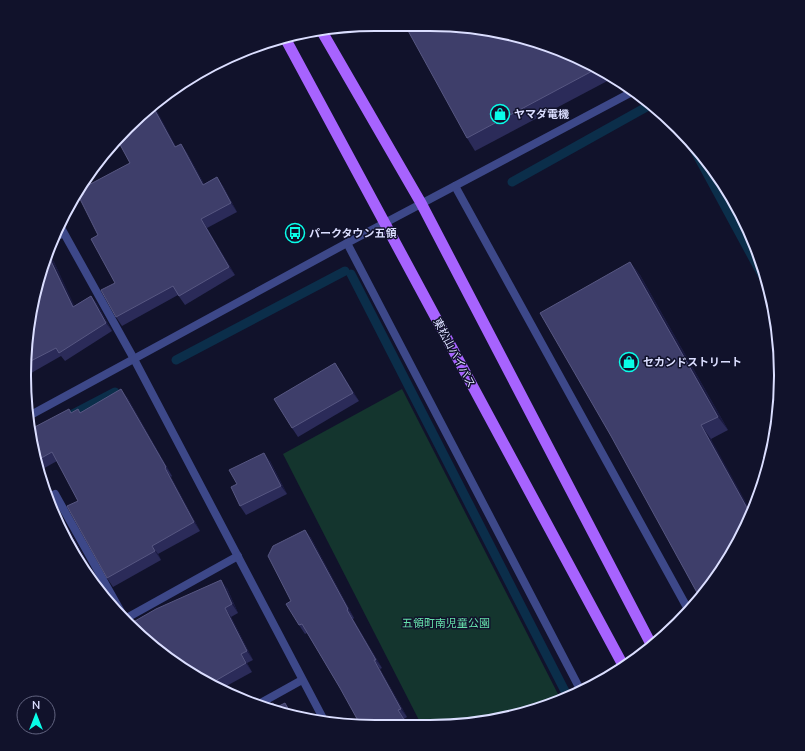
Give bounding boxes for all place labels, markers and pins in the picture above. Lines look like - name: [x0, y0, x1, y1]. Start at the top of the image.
- shop icon: ヤマダ電機: [489, 103, 511, 125]
- place label: ヤマダ電機: [514, 107, 569, 122]
- bus stop icon: パークタウン五領: [284, 222, 306, 244]
- place label: パークタウン五領: [309, 226, 397, 241]
- shop icon: セカンドストリート: [618, 351, 640, 373]
- place label: セカンドストリート: [643, 355, 742, 370]

